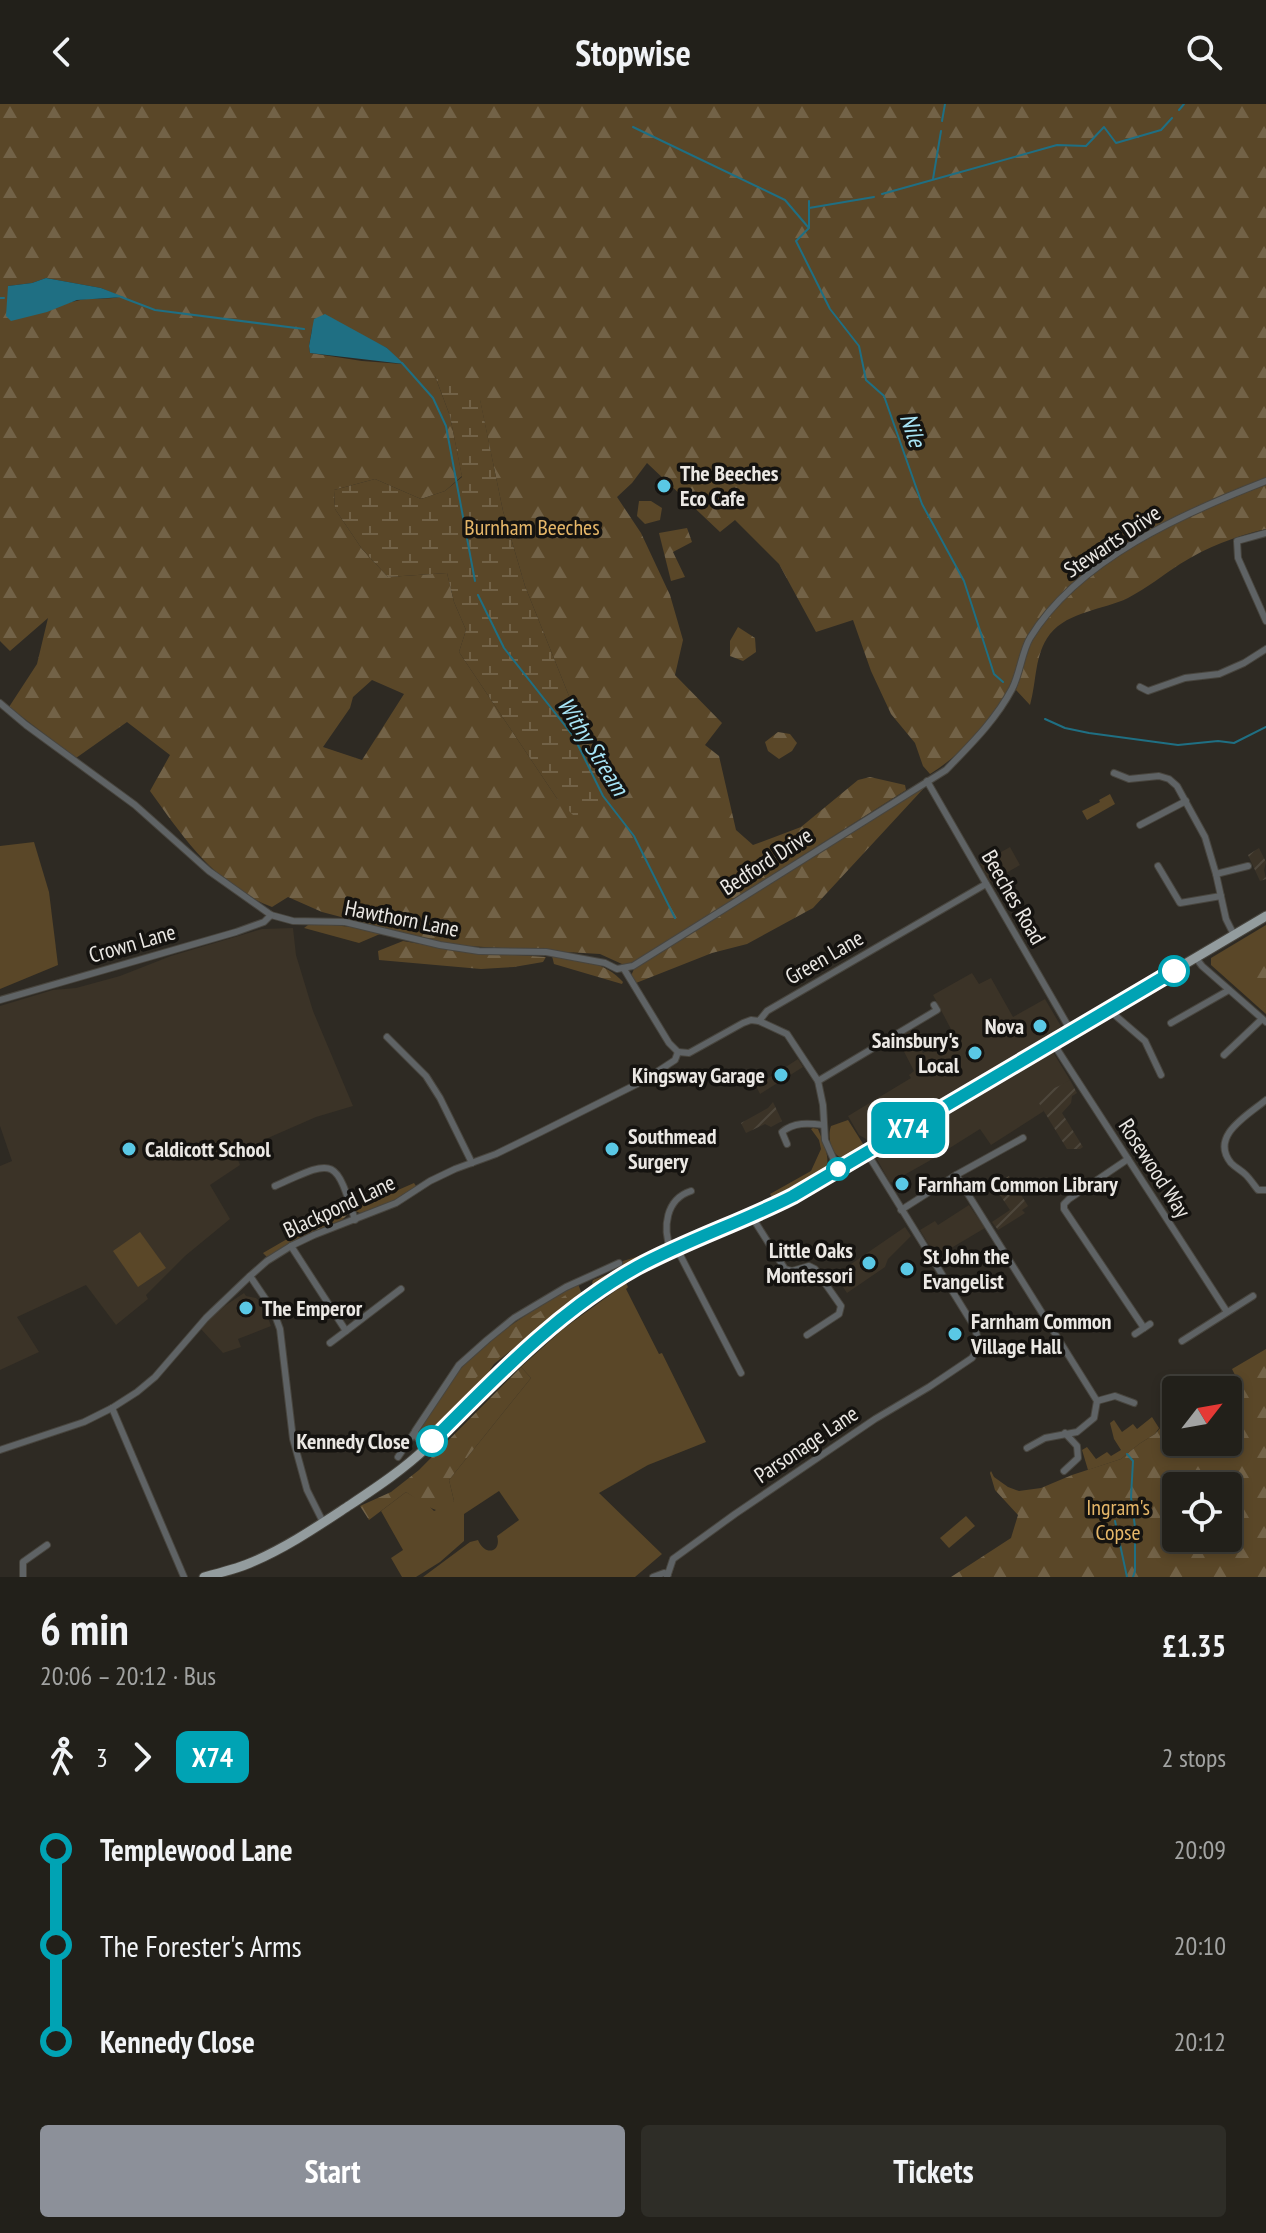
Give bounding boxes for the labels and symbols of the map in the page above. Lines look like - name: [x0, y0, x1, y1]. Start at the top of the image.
- water label: Nile: [893, 409, 934, 453]
- place label: The Beeches Eco Cafe: [680, 459, 779, 512]
- marker: The Beeches Eco Cafe: [655, 477, 673, 495]
- street label: Stewarts Drive: [1058, 498, 1166, 584]
- park label: Burnham Beeches: [464, 513, 600, 541]
- water label: Withy Stream: [551, 691, 636, 802]
- street label: Bedford Drive: [715, 821, 817, 901]
- street label: Beeches Road: [976, 845, 1052, 949]
- street label: Hawthorn Lane: [343, 893, 461, 943]
- street label: Crown Lane: [85, 917, 179, 969]
- street label: Green Lane: [780, 923, 868, 991]
- unlabelled marker: [1159, 956, 1189, 986]
- place label: Nova: [985, 1012, 1024, 1040]
- marker: Nova: [1031, 1017, 1049, 1035]
- place label: Sainsbury's Local: [872, 1026, 960, 1079]
- marker: Sainsbury's Local: [966, 1044, 984, 1062]
- place label: Kingsway Garage: [632, 1061, 765, 1089]
- marker: Kingsway Garage: [772, 1066, 790, 1084]
- line badge: X74: [862, 1102, 954, 1154]
- street label: Rosewood Way: [1113, 1113, 1198, 1223]
- place label: Southmead Surgery: [628, 1122, 717, 1175]
- place label: Caldicott School: [145, 1135, 271, 1163]
- marker: Caldicott School: [120, 1140, 138, 1158]
- marker: Southmead Surgery: [603, 1140, 621, 1158]
- unlabelled marker: [827, 1158, 849, 1180]
- street label: Blackpond Lane: [279, 1168, 399, 1244]
- place label: Farnham Common Library: [918, 1170, 1119, 1198]
- marker: Farnham Common Library: [893, 1175, 911, 1193]
- place label: Little Oaks Montessori: [766, 1236, 853, 1289]
- place label: St John the Evangelist: [923, 1242, 1010, 1295]
- marker: Little Oaks Montessori: [860, 1254, 878, 1272]
- marker: St John the Evangelist: [898, 1260, 916, 1278]
- place label: The Emperor: [262, 1294, 363, 1322]
- marker: The Emperor: [237, 1299, 255, 1317]
- place label: Farnham Common Village Hall: [970, 1307, 1112, 1360]
- marker: Farnham Common Village Hall: [946, 1325, 964, 1343]
- north arrow: [1162, 1376, 1242, 1456]
- street label: Parsonage Lane: [749, 1399, 863, 1489]
- marker: Kennedy Close: [417, 1426, 447, 1456]
- place label: Kennedy Close: [296, 1427, 410, 1455]
- park label: Ingram's Copse: [1086, 1493, 1150, 1546]

